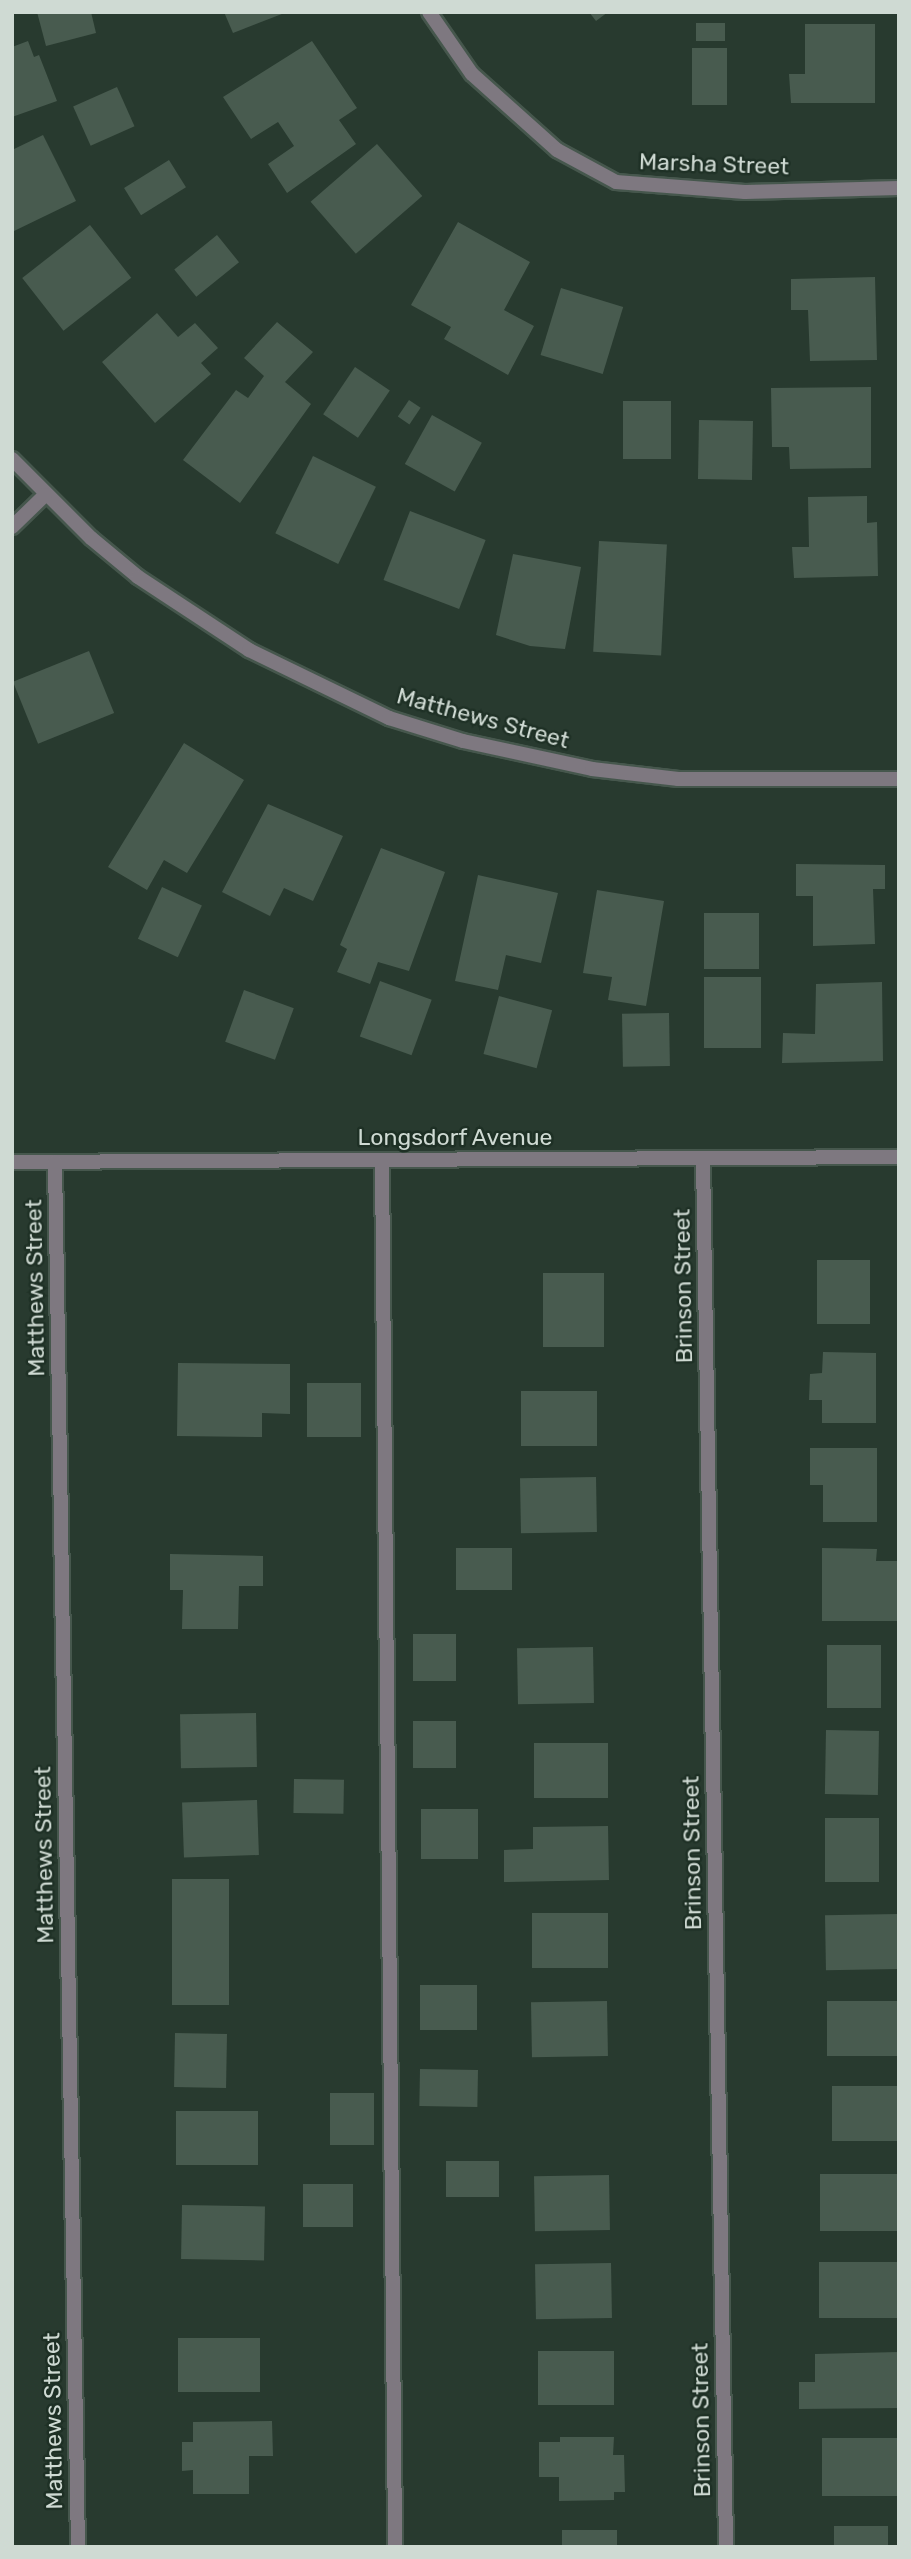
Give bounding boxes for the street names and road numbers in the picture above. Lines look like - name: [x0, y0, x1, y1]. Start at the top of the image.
- street label: Marsha Street: [638, 148, 790, 180]
- street label: Matthews Street: [394, 682, 572, 754]
- street label: Longsdorf Avenue: [357, 1123, 553, 1151]
- street label: Matthews Street: [20, 1199, 50, 1377]
- street label: Brinson Street: [668, 1208, 698, 1364]
- street label: Matthews Street: [29, 1766, 59, 1944]
- street label: Brinson Street: [677, 1775, 707, 1931]
- street label: Matthews Street: [38, 2332, 68, 2510]
- street label: Brinson Street: [686, 2342, 716, 2498]

